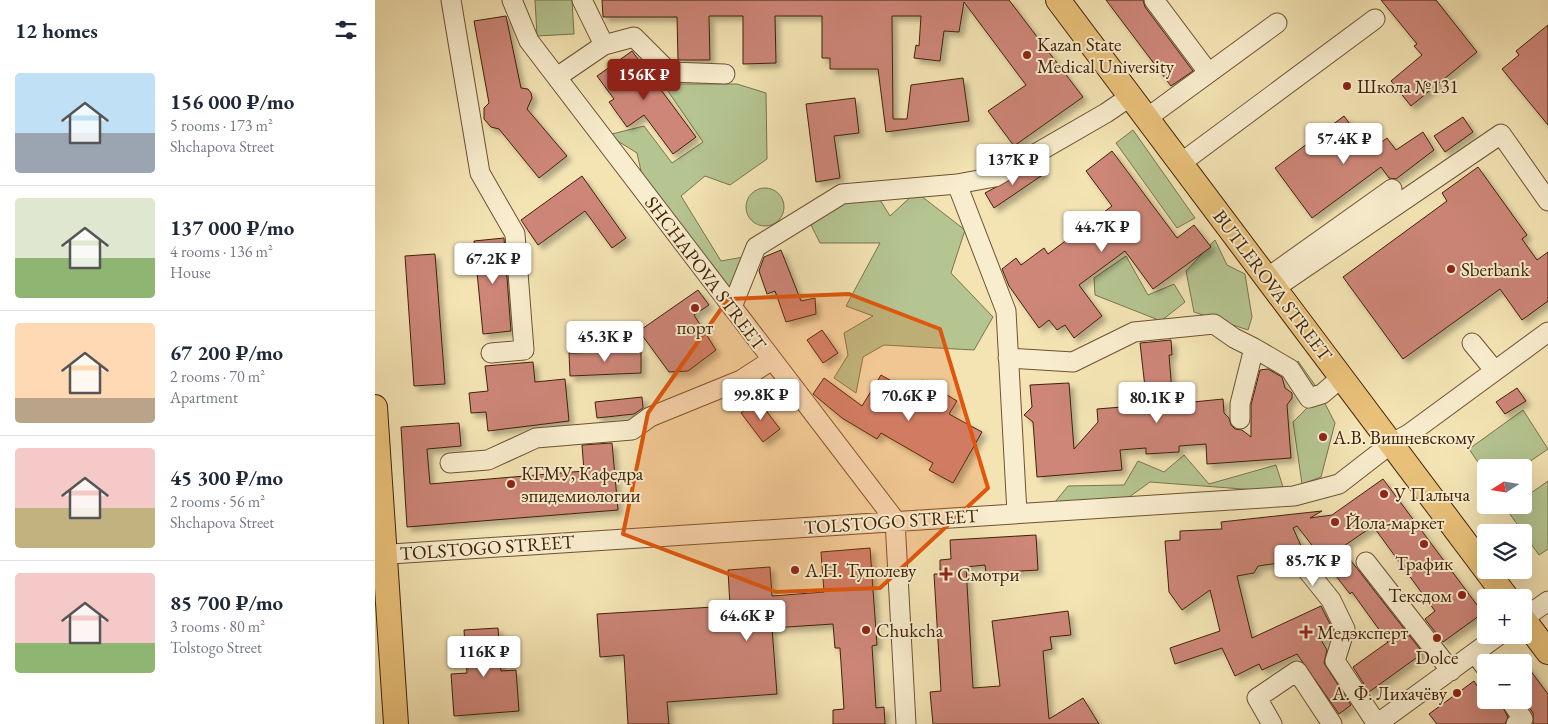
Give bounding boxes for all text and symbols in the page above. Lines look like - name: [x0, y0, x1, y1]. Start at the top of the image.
- icon: filters: [332, 16, 360, 44]
- text: 12 homes: [15, 17, 98, 44]
- place label: Kazan State Medical University: [1037, 32, 1175, 79]
- marker: Kazan State Medical University: [1021, 49, 1033, 61]
- pin: 156K ₽: [603, 58, 685, 101]
- text: 156K ₽: [618, 64, 670, 85]
- place label: Школа №131: [1357, 74, 1459, 99]
- marker: Школа №131: [1341, 80, 1353, 92]
- text: 156 000 ₽/mo: [170, 88, 294, 115]
- icon: home: [55, 93, 115, 153]
- text: 5 rooms · 173 m²: [170, 115, 273, 136]
- pin: 57.4K ₽: [1298, 122, 1390, 165]
- text: 57.4K ₽: [1316, 128, 1372, 149]
- text: Shchapova Street: [170, 136, 274, 157]
- pin: 137K ₽: [972, 144, 1054, 186]
- text: 137K ₽: [987, 149, 1039, 170]
- street label: SHCHAPOVA STREET: [639, 191, 772, 356]
- street label: BUTLEROVA STREET: [1207, 204, 1338, 366]
- pin: 44.7K ₽: [1056, 210, 1148, 253]
- text: 137 000 ₽/mo: [170, 214, 294, 241]
- text: 44.7K ₽: [1074, 216, 1130, 237]
- icon: home: [55, 218, 115, 278]
- text: 4 rooms · 136 m²: [170, 241, 273, 262]
- pin: 67.2K ₽: [447, 242, 539, 285]
- text: 67.2K ₽: [465, 248, 521, 269]
- place label: Sberbank: [1461, 257, 1530, 282]
- text: House: [170, 262, 211, 283]
- marker: Sberbank: [1445, 263, 1457, 275]
- marker: порт: [689, 302, 701, 314]
- place label: порт: [677, 315, 714, 340]
- pin: 45.3K ₽: [559, 320, 651, 363]
- text: 45.3K ₽: [577, 326, 633, 347]
- text: 67 200 ₽/mo: [170, 339, 283, 366]
- icon: home: [55, 343, 115, 403]
- text: 2 rooms · 70 m²: [170, 366, 265, 387]
- pin: 99.8K ₽: [715, 378, 807, 421]
- pin: 70.6K ₽: [863, 380, 955, 422]
- pin: 80.1K ₽: [1111, 382, 1203, 424]
- text: 99.8K ₽: [733, 384, 789, 405]
- text: 70.6K ₽: [881, 385, 937, 406]
- text: Apartment: [170, 387, 238, 408]
- text: 80.1K ₽: [1129, 387, 1185, 408]
- place label: А.В. Вишневскому: [1332, 425, 1476, 450]
- marker: А.В. Вишневскому: [1317, 431, 1329, 443]
- north arrow: [1477, 459, 1533, 514]
- map controls: [1477, 459, 1532, 709]
- place label: КГМУ, Кафедра эпидемиологии: [521, 461, 644, 508]
- text: 45 300 ₽/mo: [170, 464, 283, 491]
- icon: home: [55, 468, 115, 528]
- marker: КГМУ, Кафедра эпидемиологии: [505, 478, 517, 490]
- place label: У Палыча: [1393, 482, 1470, 507]
- marker: У Палыча: [1378, 488, 1390, 500]
- text: 2 rooms · 56 m²: [170, 491, 265, 512]
- street label: TOLSTOGO STREET: [803, 503, 979, 540]
- place label: Йола-маркет: [1345, 510, 1445, 535]
- text: Shchapova Street: [170, 512, 274, 533]
- marker: Йола-маркет: [1329, 516, 1341, 528]
- button: layers: [1477, 524, 1532, 579]
- street label: TOLSTOGO STREET: [399, 529, 575, 566]
- marker: Трафик: [1418, 538, 1430, 550]
- pin: 85.7K ₽: [1267, 544, 1359, 587]
- text: 85.7K ₽: [1285, 550, 1341, 571]
- place label: Трафик: [1395, 551, 1453, 576]
- place label: А.Н. Туполеву: [804, 558, 917, 583]
- place label: Смотри: [957, 562, 1019, 587]
- marker: А.Н. Туполеву: [789, 564, 801, 576]
- marker: Смотри: [939, 567, 953, 581]
- place label: Тексдом: [1388, 583, 1452, 608]
- text: 85 700 ₽/mo: [170, 589, 283, 616]
- marker: Тексдом: [1456, 589, 1468, 601]
- button: +: [1477, 589, 1532, 644]
- icon: home: [55, 593, 115, 653]
- pin: 64.6K ₽: [701, 600, 793, 642]
- text: 64.6K ₽: [719, 605, 775, 626]
- text: 3 rooms · 80 m²: [170, 616, 265, 637]
- place label: Chukcha: [876, 618, 944, 643]
- place label: Медэксперт: [1317, 620, 1409, 645]
- marker: Chukcha: [860, 624, 872, 636]
- marker: Медэксперт: [1299, 625, 1313, 639]
- marker: Dolce: [1431, 632, 1443, 644]
- pin: 116K ₽: [443, 636, 525, 678]
- text: Tolstogo Street: [170, 637, 262, 658]
- text: 116K ₽: [458, 641, 510, 662]
- place label: Dolce: [1416, 645, 1458, 670]
- button: −: [1477, 654, 1532, 709]
- place label: А. Ф. Лихачёву: [1331, 681, 1448, 706]
- marker: А. Ф. Лихачёву: [1451, 687, 1463, 699]

